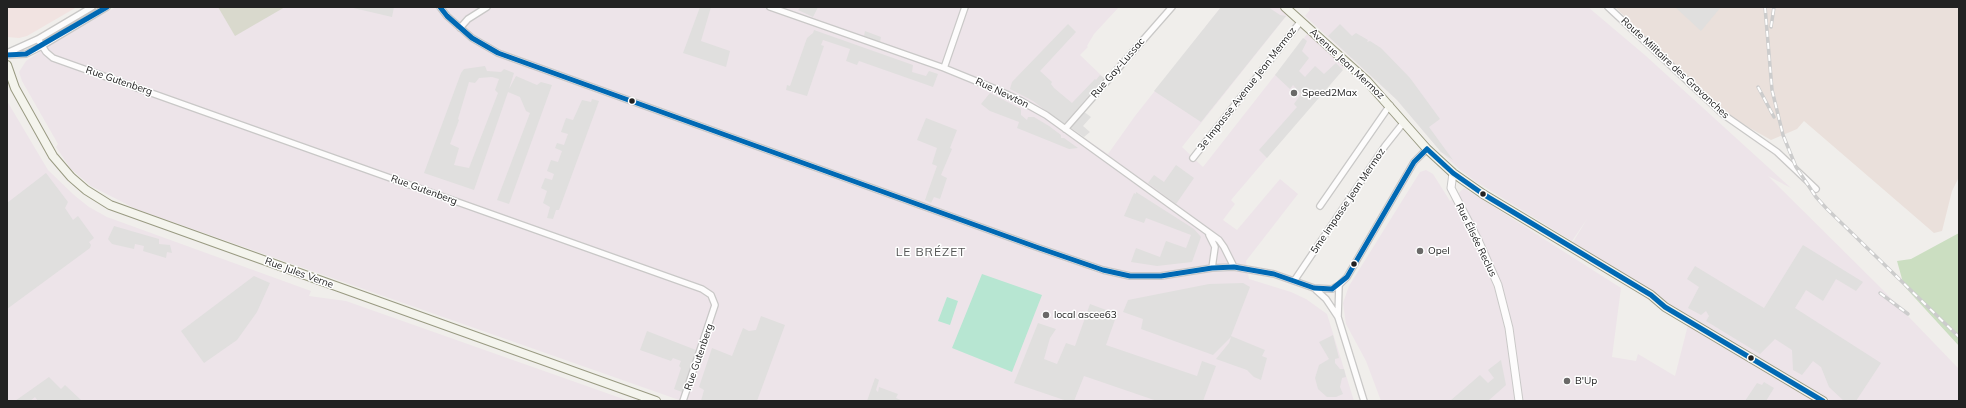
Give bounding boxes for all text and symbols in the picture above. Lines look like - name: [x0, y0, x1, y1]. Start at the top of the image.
- street label: Route Militaire des Gravanches: [1619, 15, 1731, 121]
- street label: 3e Impasse Avenue Jean Mermoz: [1195, 25, 1299, 153]
- street label: Avenue Jean Mermoz: [1307, 26, 1387, 102]
- street label: Rue Gay-Lussac: [1089, 36, 1147, 100]
- street label: Rue Gutenberg: [84, 64, 154, 98]
- street label: Rue Newton: [973, 75, 1031, 111]
- place label: Speed2Max: [1302, 87, 1357, 99]
- marker: Speed2Max: [1289, 88, 1299, 98]
- unlabelled marker: [627, 96, 637, 106]
- street label: 5me Impasse Jean Mermoz: [1308, 146, 1388, 256]
- street label: Rue Gutenberg: [389, 172, 459, 208]
- unlabelled marker: [1478, 189, 1488, 199]
- street label: Rue Élisée Reclus: [1453, 201, 1499, 279]
- district label: LE BRÉZET: [896, 245, 966, 259]
- place label: Opel: [1428, 245, 1450, 257]
- marker: Opel: [1415, 246, 1425, 256]
- street label: Rue Jules Verne: [263, 255, 335, 291]
- unlabelled marker: [1349, 259, 1359, 269]
- place label: local ascee63: [1054, 309, 1117, 321]
- marker: local ascee63: [1041, 310, 1051, 320]
- street label: Rue Gutenberg: [682, 322, 716, 392]
- unlabelled marker: [1746, 353, 1756, 363]
- place label: B'Up: [1575, 375, 1597, 387]
- marker: B'Up: [1562, 376, 1572, 386]

